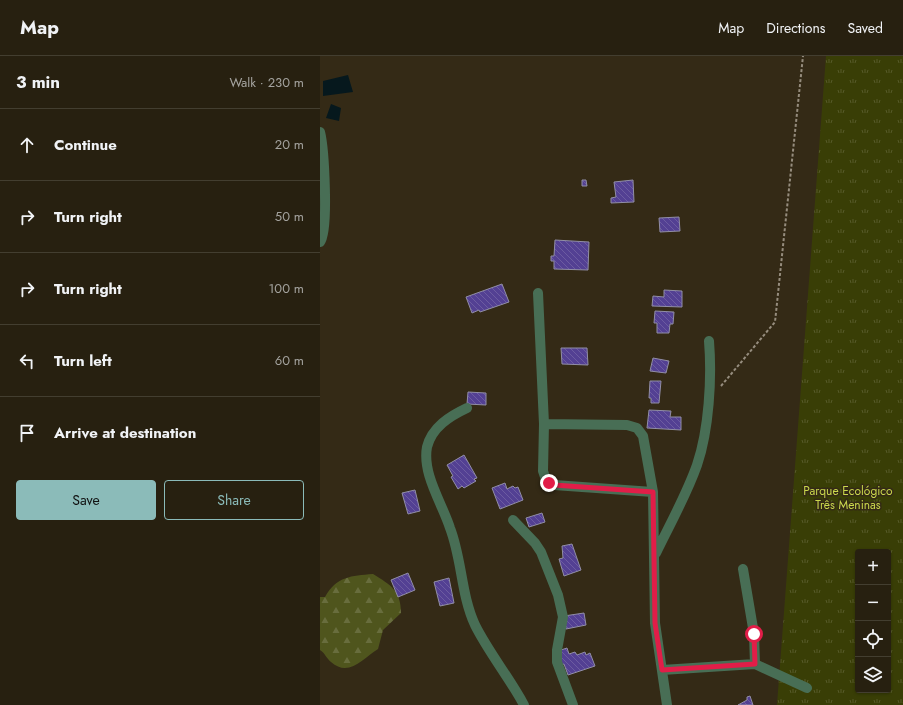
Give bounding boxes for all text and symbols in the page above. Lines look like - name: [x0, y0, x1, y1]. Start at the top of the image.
- text: Map: [20, 14, 59, 41]
- text: Map: [718, 18, 744, 38]
- text: Directions: [766, 18, 826, 38]
- text: Saved: [848, 18, 883, 38]
- text: 3 min: [16, 70, 60, 94]
- text: Walk · 230 m: [229, 73, 304, 92]
- icon: ahead: [16, 134, 38, 156]
- text: Continue: [54, 134, 117, 156]
- text: 20 m: [275, 135, 304, 154]
- icon: right: [16, 206, 38, 228]
- text: Turn right: [54, 206, 122, 228]
- text: 50 m: [275, 207, 304, 226]
- icon: right: [16, 278, 38, 300]
- text: Turn right: [54, 278, 122, 300]
- text: 100 m: [269, 279, 304, 298]
- icon: left: [16, 350, 38, 372]
- text: Turn left: [54, 350, 112, 372]
- text: 60 m: [275, 351, 304, 370]
- icon: arrive: [16, 422, 38, 444]
- text: Arrive at destination: [54, 422, 196, 444]
- route end: [540, 474, 558, 492]
- button: Save: [16, 480, 156, 520]
- button: Share: [164, 480, 304, 520]
- park label: Parque Ecológico Três Meninas: [803, 482, 893, 514]
- map controls: [855, 549, 891, 693]
- button: +: [855, 549, 891, 585]
- button: −: [855, 585, 891, 621]
- button: locate: [855, 621, 891, 657]
- route start: [745, 625, 763, 643]
- button: layers: [855, 657, 891, 693]

